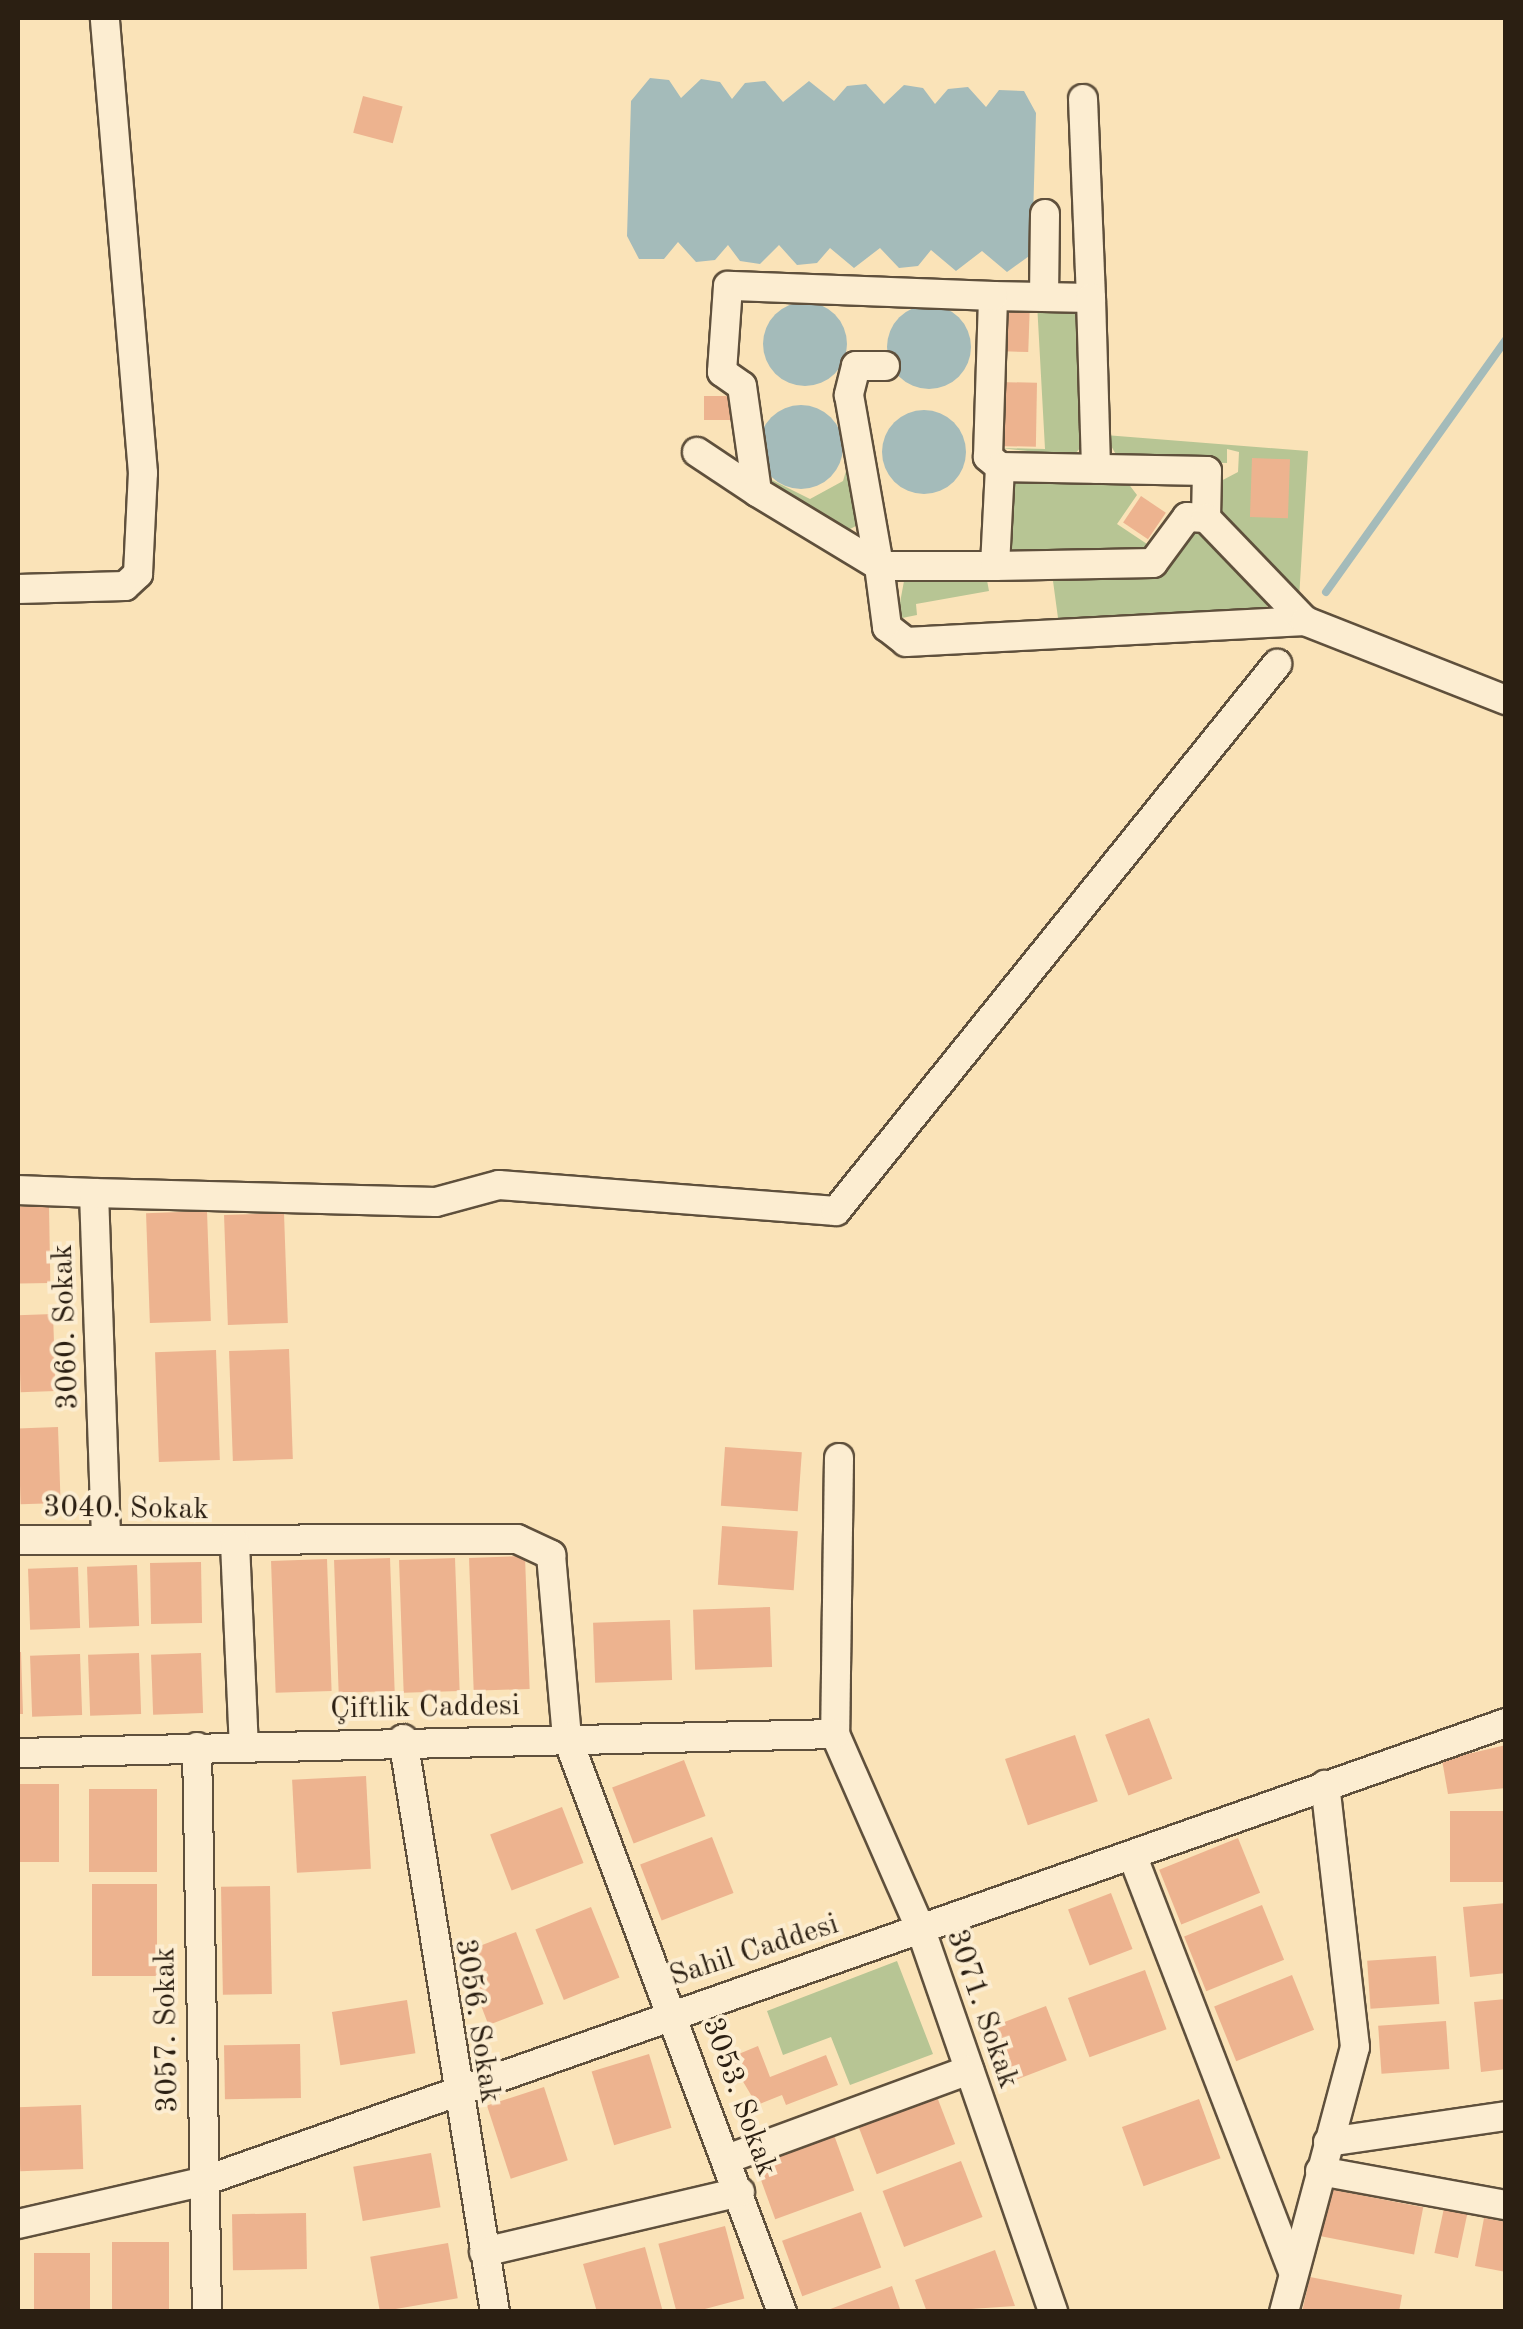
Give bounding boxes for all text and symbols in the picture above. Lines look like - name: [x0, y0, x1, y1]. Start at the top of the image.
- street label: 3060. Sokak: [45, 1243, 87, 1411]
- street label: 3040. Sokak: [43, 1490, 209, 1528]
- street label: Çiftlik Caddesi: [330, 1688, 520, 1728]
- street label: Sahil Caddesi: [665, 1907, 843, 1995]
- street label: 3071. Sokak: [938, 1925, 1026, 2093]
- street label: 3056. Sokak: [446, 1936, 508, 2106]
- street label: 3057. Sokak: [148, 1947, 186, 2113]
- street label: 3053. Sokak: [694, 2013, 784, 2181]

